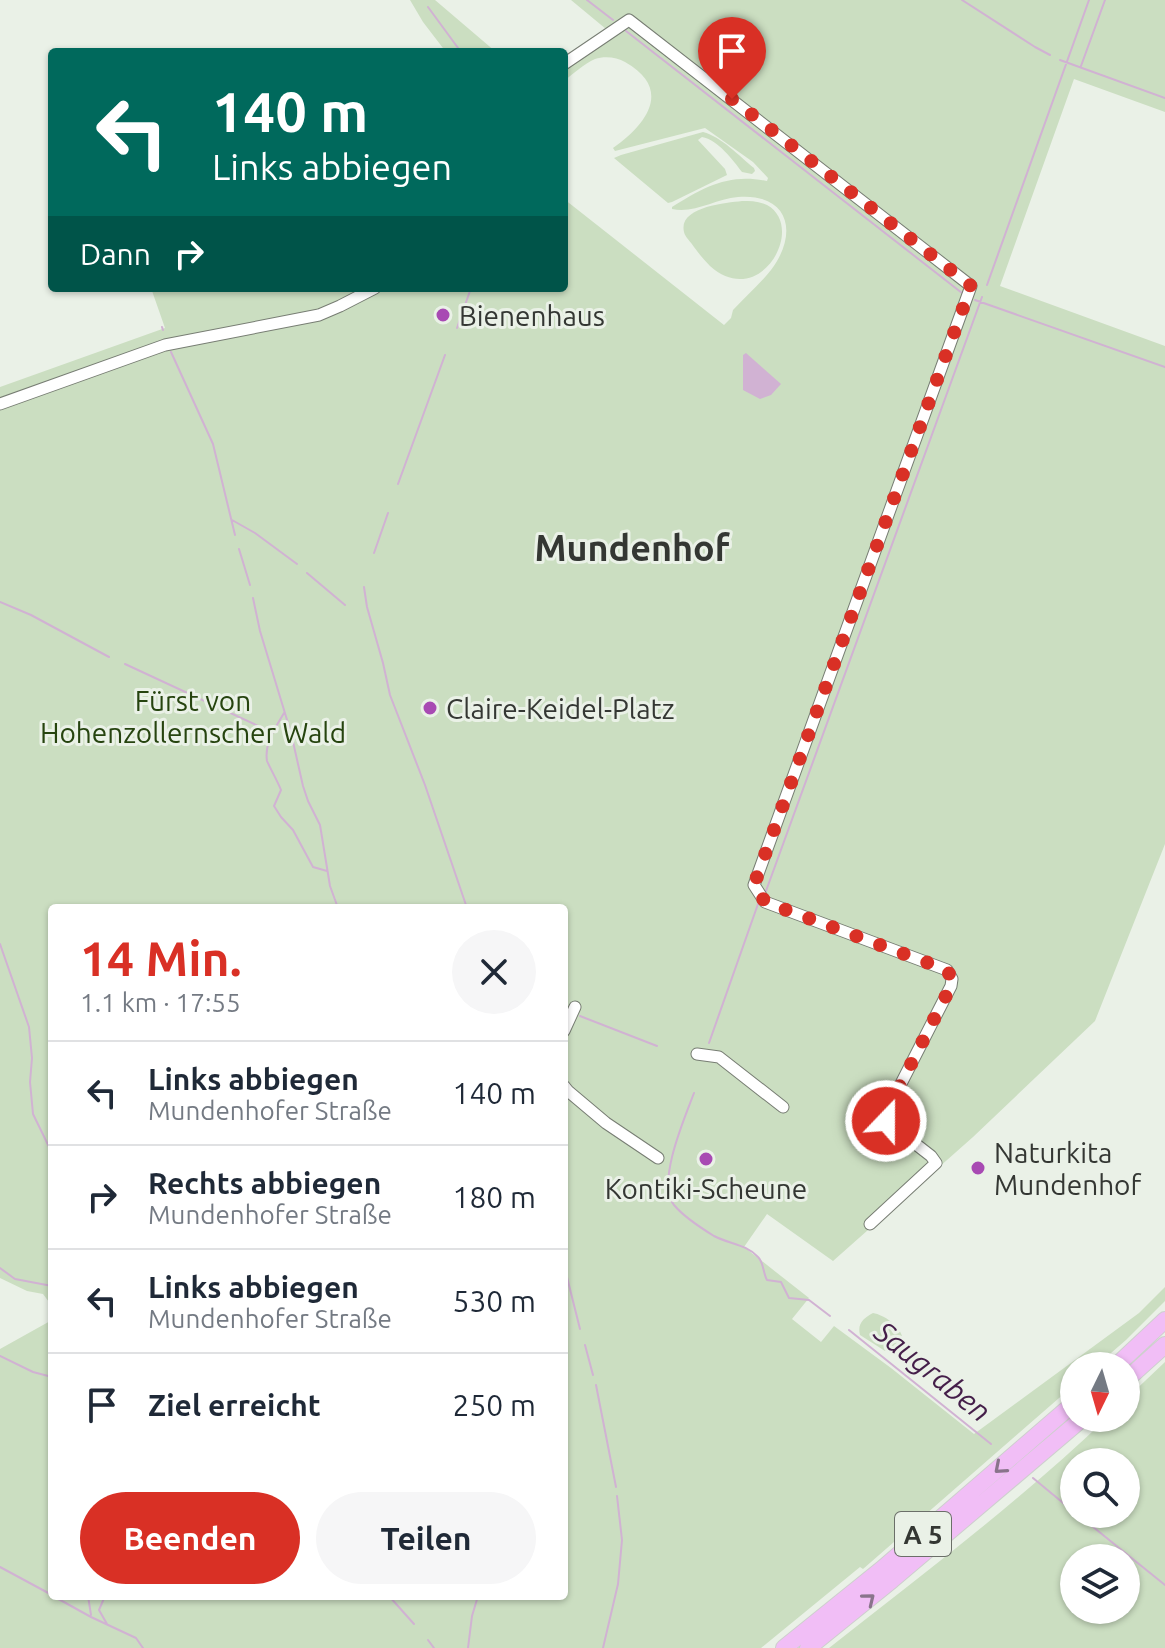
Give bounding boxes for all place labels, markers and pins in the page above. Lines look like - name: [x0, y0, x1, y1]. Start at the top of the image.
- pin: [698, 17, 766, 99]
- place label: Bienenhaus: [459, 300, 605, 331]
- marker: Bienenhaus: [434, 306, 452, 324]
- place label: Claire-Keidel-Platz: [446, 693, 675, 724]
- marker: Claire-Keidel-Platz: [421, 699, 439, 717]
- place label: Naturkita Mundenhof: [994, 1137, 1142, 1200]
- marker: Kontiki-Scheune: [697, 1150, 715, 1168]
- marker: Naturkita Mundenhof: [969, 1159, 987, 1177]
- place label: Kontiki-Scheune: [605, 1173, 807, 1204]

